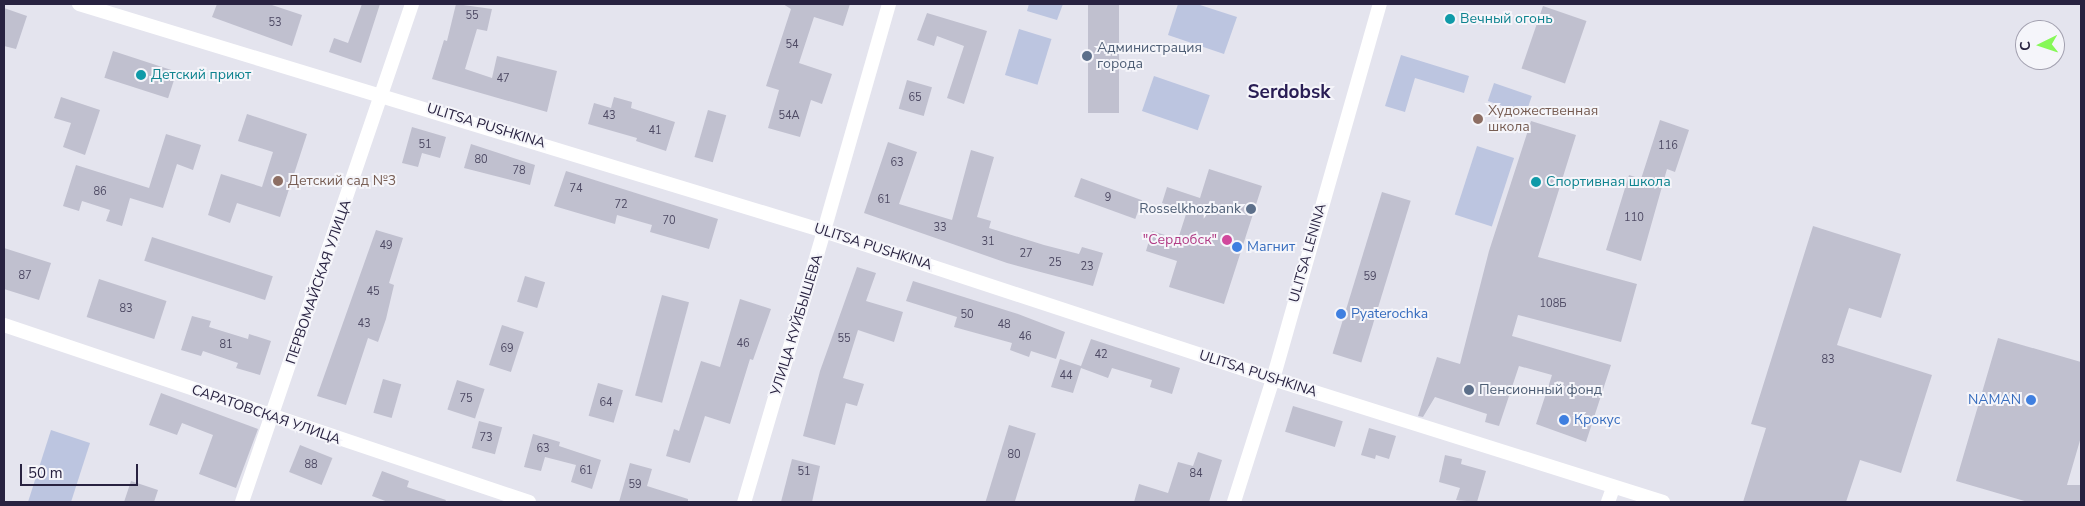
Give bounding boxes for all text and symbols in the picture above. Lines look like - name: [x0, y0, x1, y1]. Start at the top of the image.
- house number: 55: [465, 9, 479, 23]
- place label: Вечный огонь: [1460, 11, 1553, 27]
- marker: Вечный огонь: [1444, 13, 1456, 25]
- house number: 53: [268, 16, 282, 30]
- north arrow: [2015, 20, 2065, 70]
- house number: 54: [785, 38, 799, 52]
- place label: Администрация города: [1097, 40, 1202, 72]
- text: С: [2016, 41, 2035, 51]
- marker: Администрация города: [1081, 50, 1093, 62]
- place label: Детский приют: [151, 67, 251, 83]
- marker: Детский приют: [135, 69, 147, 81]
- house number: 47: [496, 72, 510, 86]
- district label: Serdobsk: [1248, 82, 1330, 104]
- house number: 65: [908, 91, 922, 105]
- street label: ULITSA PUSHKINA: [425, 100, 547, 152]
- place label: Художественная школа: [1488, 103, 1598, 136]
- house number: 43: [602, 109, 616, 123]
- house number: 54А: [778, 109, 800, 123]
- marker: Художественная школа: [1472, 113, 1484, 125]
- house number: 41: [648, 124, 662, 138]
- house number: 51: [418, 138, 432, 152]
- house number: 116: [1658, 139, 1678, 153]
- house number: 80: [474, 153, 488, 167]
- house number: 63: [890, 156, 904, 170]
- house number: 78: [512, 164, 526, 178]
- place label: Детский сад №3: [288, 173, 396, 189]
- place label: Спортивная школа: [1546, 174, 1671, 190]
- marker: Детский сад №3: [272, 175, 284, 187]
- marker: Спортивная школа: [1530, 176, 1542, 188]
- house number: 74: [569, 182, 583, 196]
- house number: 86: [93, 185, 107, 199]
- house number: 9: [1105, 191, 1111, 205]
- house number: 61: [877, 193, 891, 207]
- street label: ПЕРВОМАЙСКАЯ УЛИЦА: [283, 198, 355, 366]
- house number: 72: [614, 198, 628, 212]
- place label: Rosselkhozbank: [1139, 201, 1241, 217]
- street label: ULITSA LENINA: [1286, 202, 1330, 304]
- marker: Rosselkhozbank: [1245, 203, 1257, 215]
- house number: 110: [1624, 211, 1644, 225]
- house number: 70: [662, 214, 676, 228]
- street label: ULITSA PUSHKINA: [812, 220, 934, 274]
- house number: 33: [933, 221, 947, 235]
- place label: "Сердобск": [1143, 232, 1217, 248]
- marker: "Сердобск": [1221, 234, 1233, 246]
- house number: 31: [981, 235, 995, 249]
- house number: 49: [379, 239, 393, 253]
- place label: Магнит: [1247, 239, 1295, 255]
- marker: Магнит: [1231, 241, 1243, 253]
- house number: 27: [1019, 247, 1033, 261]
- street label: УЛИЦА КУЙБЫШЕВА: [768, 252, 826, 398]
- house number: 25: [1048, 256, 1062, 270]
- house number: 23: [1080, 260, 1094, 274]
- house number: 87: [18, 269, 32, 283]
- house number: 59: [1363, 270, 1377, 284]
- house number: 45: [366, 285, 380, 299]
- house number: 108Б: [1539, 297, 1567, 311]
- house number: 83: [119, 302, 133, 316]
- place label: Pyaterochka: [1351, 306, 1428, 322]
- house number: 50: [960, 308, 974, 322]
- marker: Pyaterochka: [1335, 308, 1347, 320]
- house number: 43: [357, 317, 371, 331]
- house number: 48: [997, 318, 1011, 332]
- house number: 46: [1018, 330, 1032, 344]
- house number: 55: [837, 332, 851, 346]
- house number: 46: [736, 337, 750, 351]
- house number: 81: [219, 338, 233, 352]
- house number: 69: [500, 342, 514, 356]
- street label: ULITSA PUSHKINA: [1197, 347, 1319, 401]
- house number: 42: [1094, 348, 1108, 362]
- house number: 83: [1821, 353, 1835, 367]
- house number: 44: [1059, 369, 1073, 383]
- street label: САРАТОВСКАЯ УЛИЦА: [189, 382, 343, 448]
- place label: Пенсионный фонд: [1479, 382, 1602, 398]
- marker: Пенсионный фонд: [1463, 384, 1475, 396]
- house number: 75: [459, 392, 473, 406]
- place label: NAMAN: [1968, 392, 2021, 408]
- marker: NAMAN: [2025, 394, 2037, 406]
- house number: 64: [599, 396, 613, 410]
- place label: Крокус: [1574, 412, 1620, 428]
- marker: Крокус: [1558, 414, 1570, 426]
- house number: 73: [479, 431, 493, 445]
- house number: 63: [536, 442, 550, 456]
- house number: 80: [1007, 448, 1021, 462]
- scale bar: [22, 454, 140, 486]
- house number: 88: [304, 458, 318, 472]
- text: 50 m: [28, 463, 63, 483]
- house number: 61: [579, 464, 593, 478]
- house number: 51: [797, 465, 811, 479]
- house number: 84: [1189, 467, 1203, 481]
- house number: 59: [628, 478, 642, 492]

